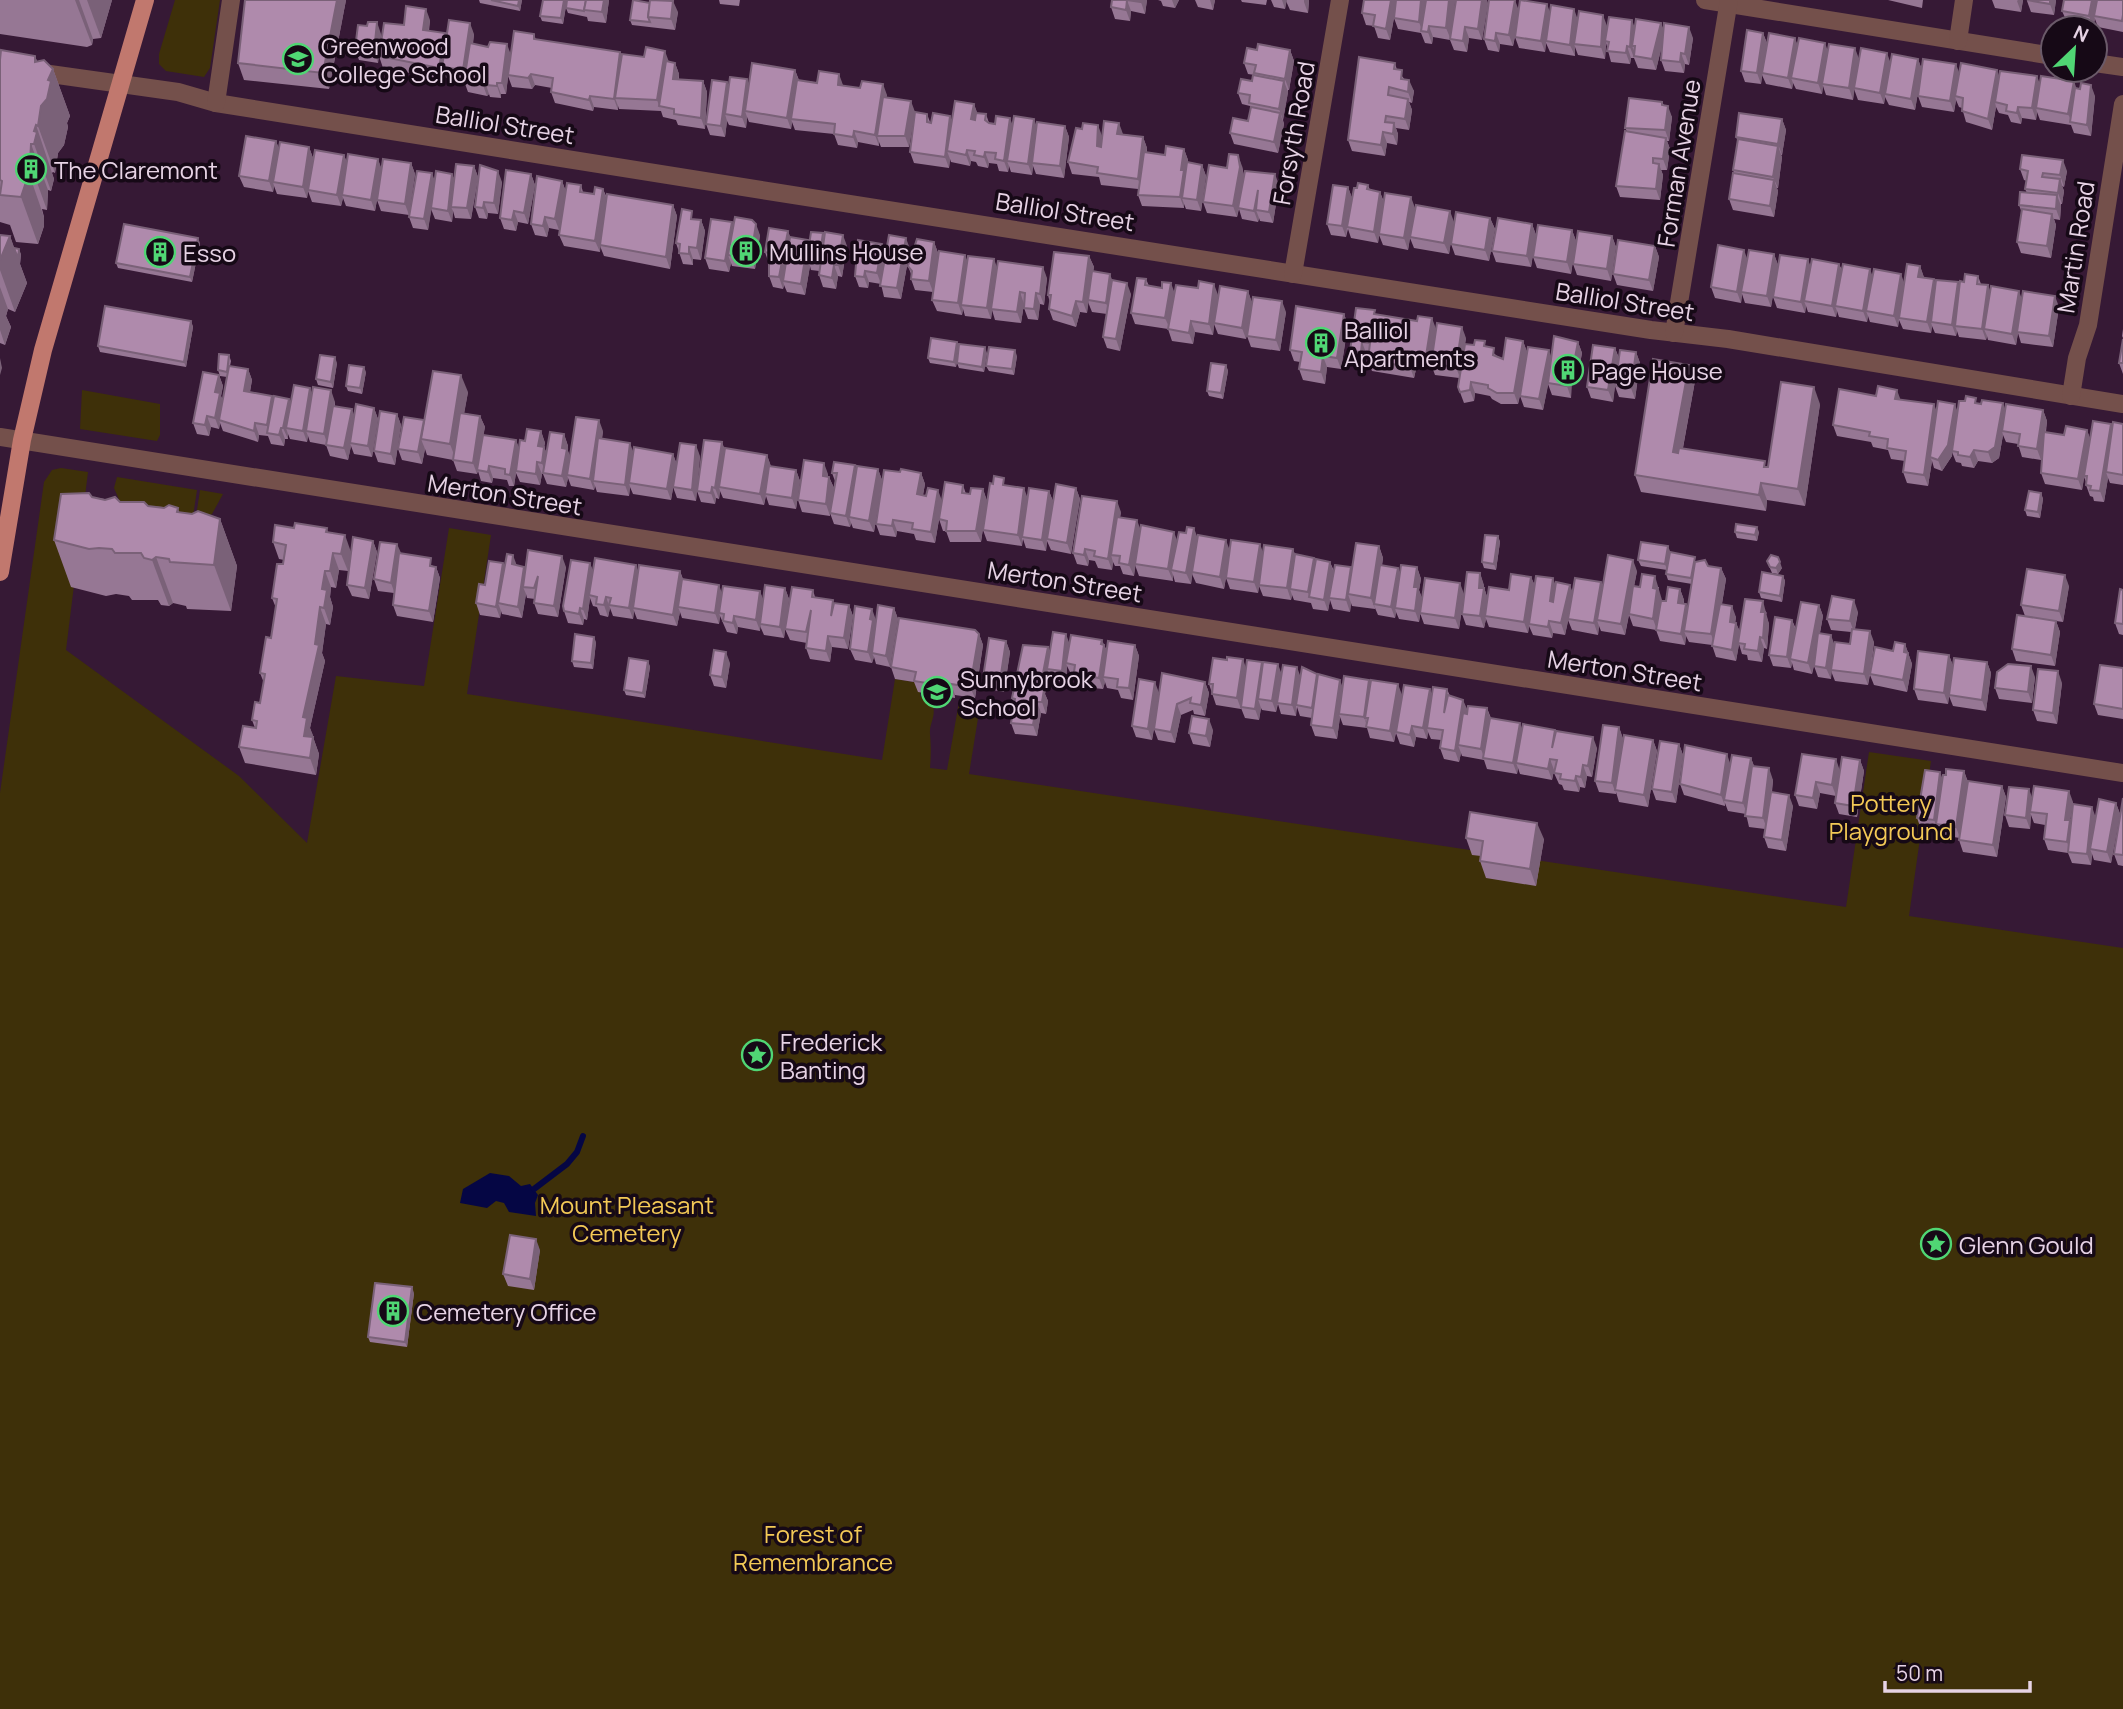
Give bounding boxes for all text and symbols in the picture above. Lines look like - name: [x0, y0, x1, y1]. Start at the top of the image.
- north arrow: [2039, 14, 2109, 84]
- text: N: [2070, 19, 2093, 48]
- place label: Greenwood College School: [321, 29, 487, 90]
- school or university icon: Greenwood College School: [281, 42, 315, 76]
- street label: Forsyth Road: [1264, 59, 1322, 207]
- street label: Forman Avenue: [1648, 77, 1708, 249]
- street label: Balliol Street: [433, 97, 577, 151]
- building icon: The Claremont: [14, 152, 48, 186]
- place label: The Claremont: [54, 153, 218, 186]
- street label: Martin Road: [2048, 179, 2102, 315]
- street label: Balliol Street: [993, 184, 1137, 238]
- building icon: Mullins House: [729, 234, 763, 268]
- building icon: Esso: [143, 235, 177, 269]
- place label: Mullins House: [769, 235, 923, 268]
- place label: Esso: [183, 236, 236, 269]
- street label: Balliol Street: [1553, 274, 1697, 328]
- place label: Balliol Apartments: [1344, 313, 1475, 374]
- building icon: Balliol Apartments: [1304, 326, 1338, 360]
- building icon: Page House: [1551, 353, 1585, 387]
- place label: Page House: [1591, 354, 1723, 387]
- street label: Merton Street: [426, 466, 584, 522]
- street label: Merton Street: [986, 553, 1144, 609]
- street label: Merton Street: [1546, 642, 1704, 698]
- place label: Sunnybrook School: [960, 662, 1094, 723]
- school or university icon: Sunnybrook School: [920, 675, 954, 709]
- park label: Pottery Playground: [1829, 786, 1953, 847]
- place label: Frederick Banting: [780, 1025, 883, 1086]
- place icon: Frederick Banting: [740, 1038, 774, 1072]
- park label: Mount Pleasant Cemetery: [540, 1188, 714, 1249]
- place icon: Glenn Gould: [1919, 1227, 1953, 1261]
- place label: Glenn Gould: [1959, 1228, 2094, 1261]
- building icon: Cemetery Office: [376, 1294, 410, 1328]
- place label: Cemetery Office: [416, 1295, 596, 1328]
- park label: Forest of Remembrance: [733, 1517, 893, 1578]
- scale bar: [1885, 1650, 2030, 1694]
- text: 50 m: [1896, 1659, 1943, 1687]

